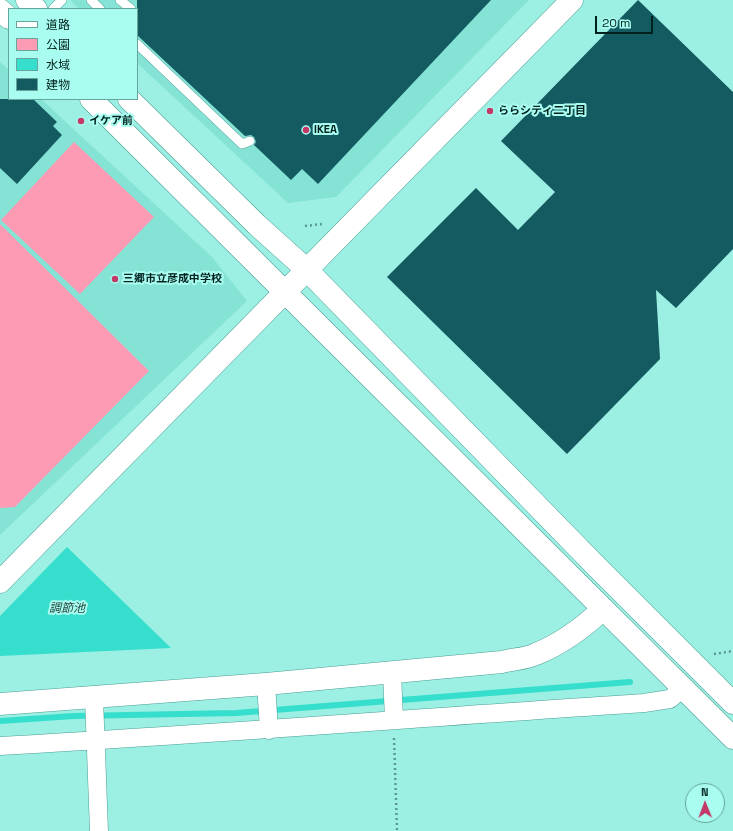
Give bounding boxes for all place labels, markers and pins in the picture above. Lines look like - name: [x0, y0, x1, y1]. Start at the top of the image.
- place label: ららシティ二丁目: [498, 104, 586, 118]
- marker: ららシティ二丁目: [485, 106, 495, 116]
- place label: イケア前: [89, 114, 133, 128]
- marker: イケア前: [76, 116, 86, 126]
- place label: IKEA: [314, 123, 337, 137]
- marker: IKEA: [301, 125, 311, 135]
- place label: 三郷市立彦成中学校: [123, 272, 222, 286]
- marker: 三郷市立彦成中学校: [110, 274, 120, 284]

